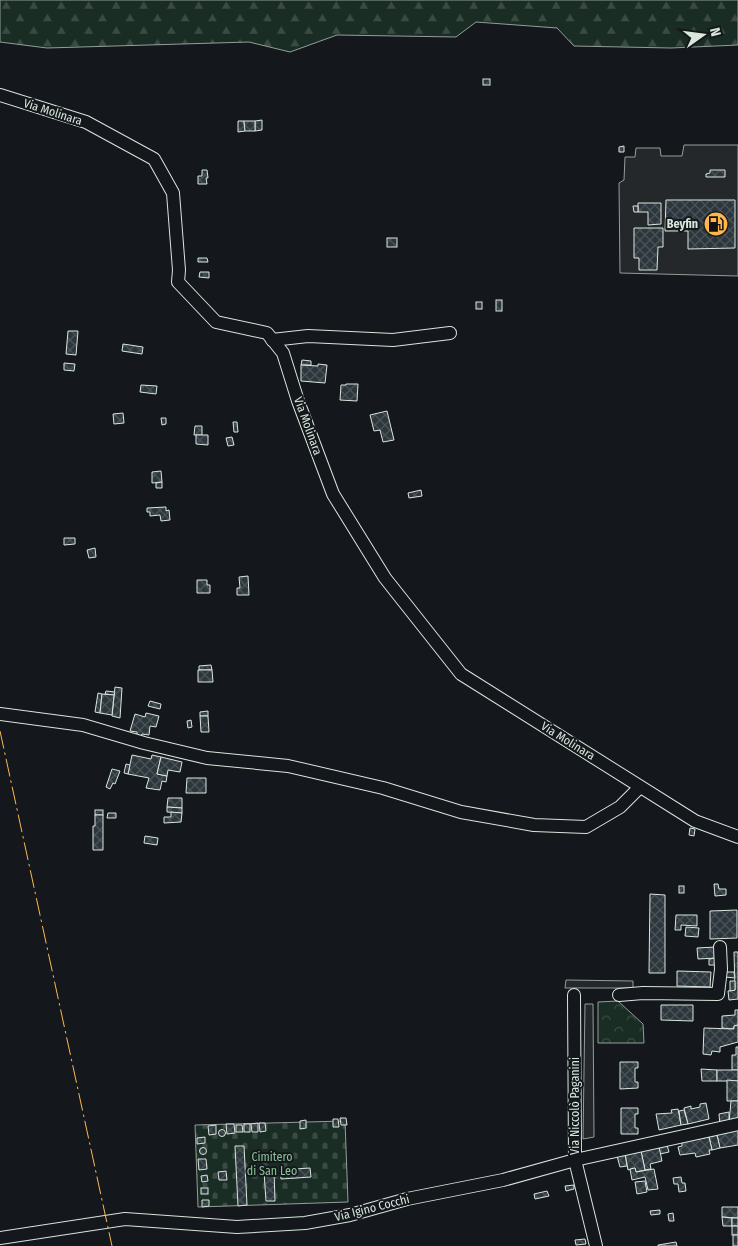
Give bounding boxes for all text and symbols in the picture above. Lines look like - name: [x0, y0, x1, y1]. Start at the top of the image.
- north arrow: [678, 10, 728, 60]
- text: N: [706, 26, 724, 38]
- street label: Via Molinara: [22, 96, 84, 128]
- fuel station icon: Beyfin: [703, 211, 729, 237]
- place label: Beyfin: [667, 217, 698, 231]
- street label: Via Molinara: [291, 395, 325, 457]
- street label: Via Molinara: [539, 719, 598, 763]
- street label: Via Niccolò Paganini: [568, 1057, 582, 1155]
- park label: Cimitero di San Leo: [247, 1150, 297, 1178]
- street label: Via Igino Cocchi: [333, 1192, 411, 1224]

